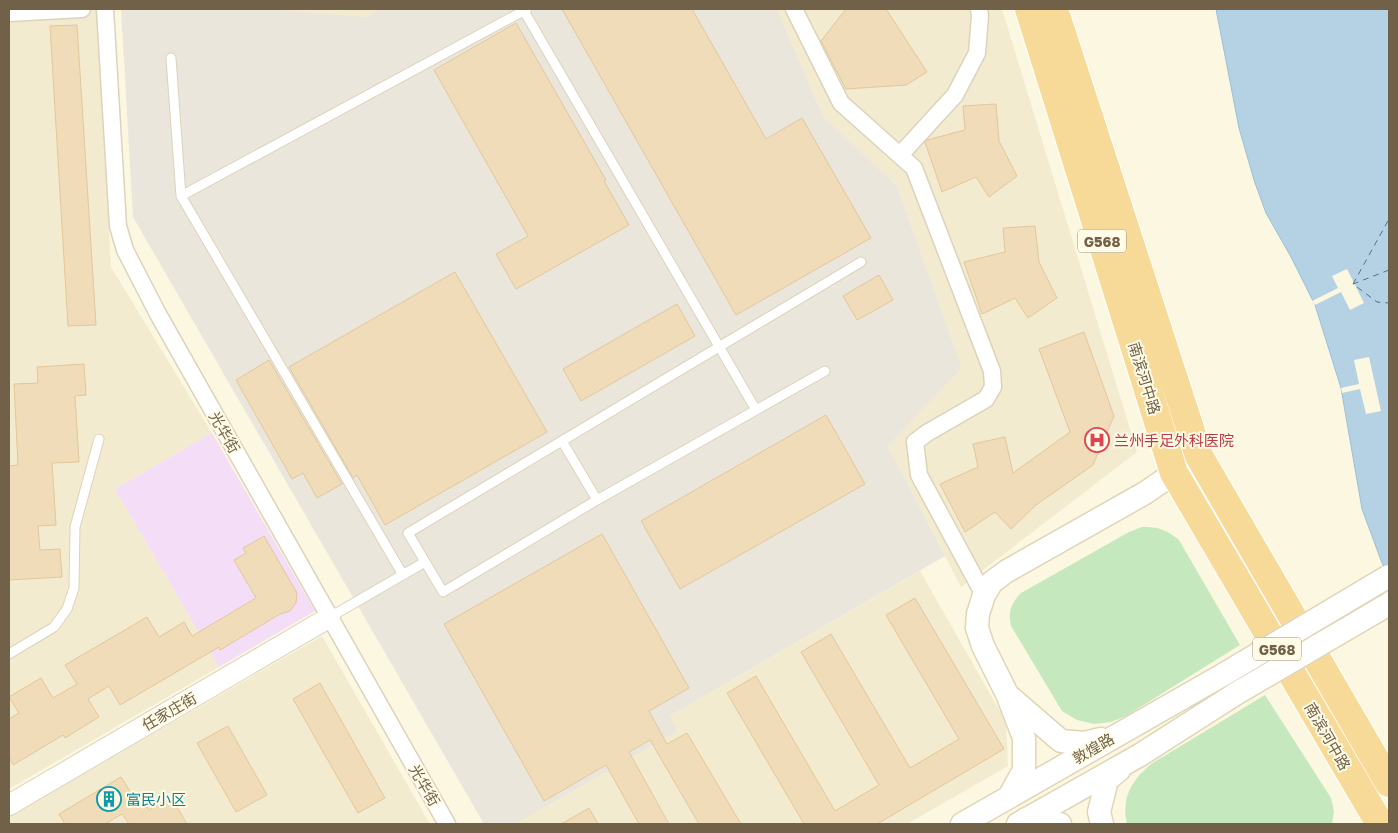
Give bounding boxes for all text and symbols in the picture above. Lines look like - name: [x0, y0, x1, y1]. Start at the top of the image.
- road number: G568: [1078, 230, 1126, 252]
- street label: 南滨河中路: [1125, 339, 1165, 417]
- street label: 光华街: [206, 408, 244, 456]
- hospital icon: 兰州手足外科医院: [1084, 427, 1110, 453]
- place label: 兰州手足外科医院: [1114, 431, 1234, 449]
- road number: G568: [1253, 638, 1301, 661]
- street label: 任家庄街: [139, 688, 199, 734]
- street label: 南滨河中路: [1301, 699, 1355, 773]
- street label: 敦煌路: [1069, 729, 1117, 767]
- street label: 光华街: [406, 761, 444, 809]
- building icon: 富民小区: [96, 786, 122, 812]
- place label: 富民小区: [126, 790, 186, 808]

